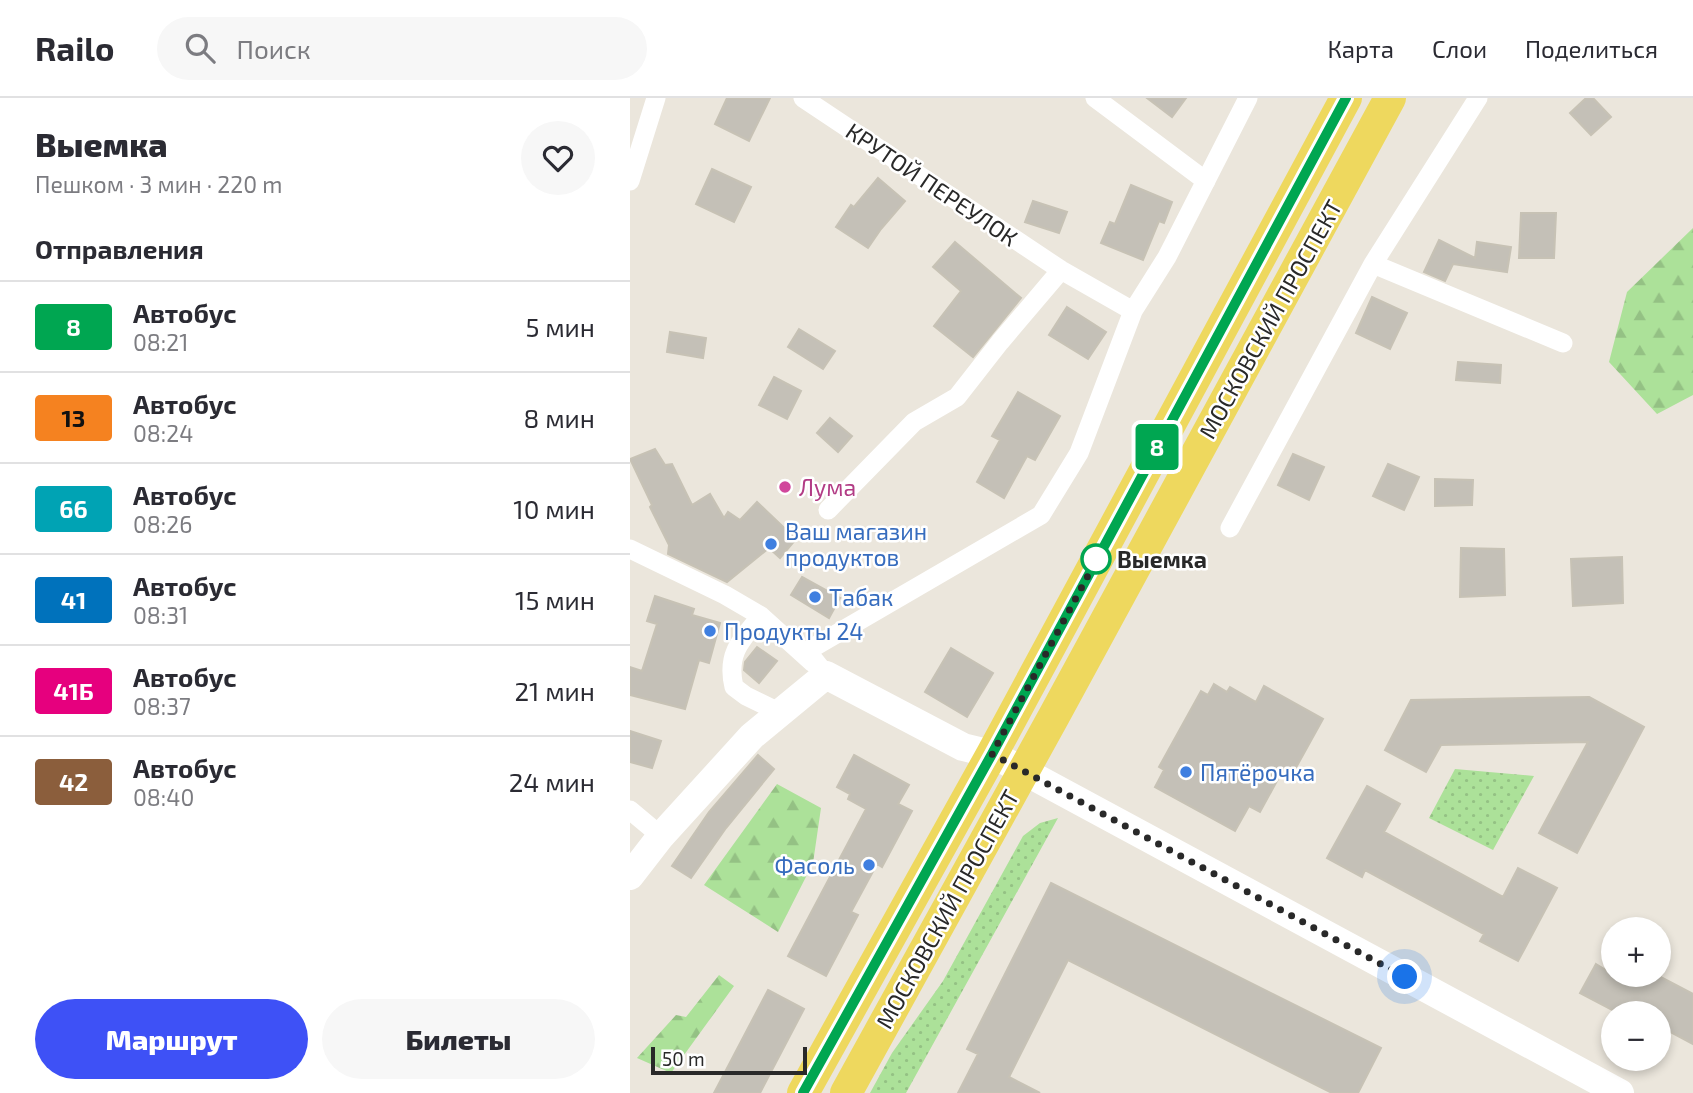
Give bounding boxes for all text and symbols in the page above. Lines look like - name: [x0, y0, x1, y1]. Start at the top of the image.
- search box: [157, 17, 647, 80]
- text: Railo: [35, 28, 115, 68]
- icon: search: [181, 29, 219, 67]
- text: Поиск: [237, 33, 311, 64]
- text: Карта: [1327, 34, 1394, 63]
- text: Слои: [1432, 34, 1487, 63]
- text: Поделиться: [1525, 34, 1658, 63]
- street label: КРУТОЙ ПЕРЕУЛОК: [841, 116, 1023, 252]
- button: heart: [521, 121, 595, 195]
- text: Выемка: [35, 124, 168, 164]
- text: Пешком · 3 мин · 220 m: [35, 170, 282, 198]
- street label: МОСКОВСКИЙ ПРОСПЕКТ: [1193, 195, 1347, 443]
- text: Отправления: [35, 233, 204, 264]
- text: Автобус: [133, 297, 236, 328]
- text: 5 мин: [525, 311, 595, 342]
- text: 8: [66, 312, 81, 341]
- text: 08:21: [133, 328, 188, 356]
- text: Автобус: [133, 388, 236, 419]
- text: 8 мин: [524, 402, 595, 433]
- text: 13: [62, 403, 85, 432]
- text: 08:24: [133, 419, 193, 447]
- line badge: 8: [1134, 424, 1180, 470]
- text: 8: [1150, 432, 1164, 461]
- place label: Лума: [799, 473, 856, 502]
- text: Автобус: [133, 479, 236, 510]
- marker: Лума: [777, 479, 793, 495]
- text: 10 мин: [513, 493, 595, 524]
- text: 66: [59, 494, 88, 523]
- text: 08:26: [133, 510, 192, 538]
- place label: Ваш магазин продуктов: [785, 517, 927, 572]
- marker: Ваш магазин продуктов: [763, 536, 779, 552]
- marker: Выемка: [1081, 544, 1111, 574]
- place label: Выемка: [1117, 545, 1207, 573]
- text: Автобус: [133, 570, 236, 601]
- place label: Табак: [829, 583, 893, 611]
- text: 15 мин: [515, 584, 595, 615]
- text: 41: [61, 585, 86, 614]
- marker: Табак: [807, 589, 823, 605]
- text: 08:31: [133, 601, 188, 629]
- place label: Продукты 24: [724, 617, 864, 646]
- marker: Продукты 24: [702, 623, 718, 639]
- text: Автобус: [133, 661, 236, 692]
- text: 21 мин: [514, 675, 595, 706]
- text: 41Б: [53, 676, 94, 705]
- text: 08:37: [133, 692, 191, 720]
- text: Автобус: [133, 752, 236, 783]
- place label: Пятёрочка: [1200, 758, 1315, 786]
- marker: Пятёрочка: [1178, 764, 1194, 780]
- text: 24 мин: [509, 766, 595, 797]
- text: 42: [59, 767, 88, 796]
- text: 08:40: [133, 783, 194, 811]
- street label: МОСКОВСКИЙ ПРОСПЕКТ: [870, 785, 1024, 1033]
- place label: Фасоль: [775, 851, 855, 879]
- marker: Фасоль: [861, 857, 877, 873]
- map controls: [1601, 917, 1671, 1071]
- button: +: [1601, 917, 1671, 987]
- your location: [1387, 959, 1422, 994]
- button: Маршрут: [35, 999, 308, 1079]
- button: Билеты: [322, 999, 595, 1079]
- button: −: [1601, 1001, 1671, 1071]
- scale bar: [651, 1044, 807, 1076]
- text: 50 m: [662, 1047, 705, 1070]

